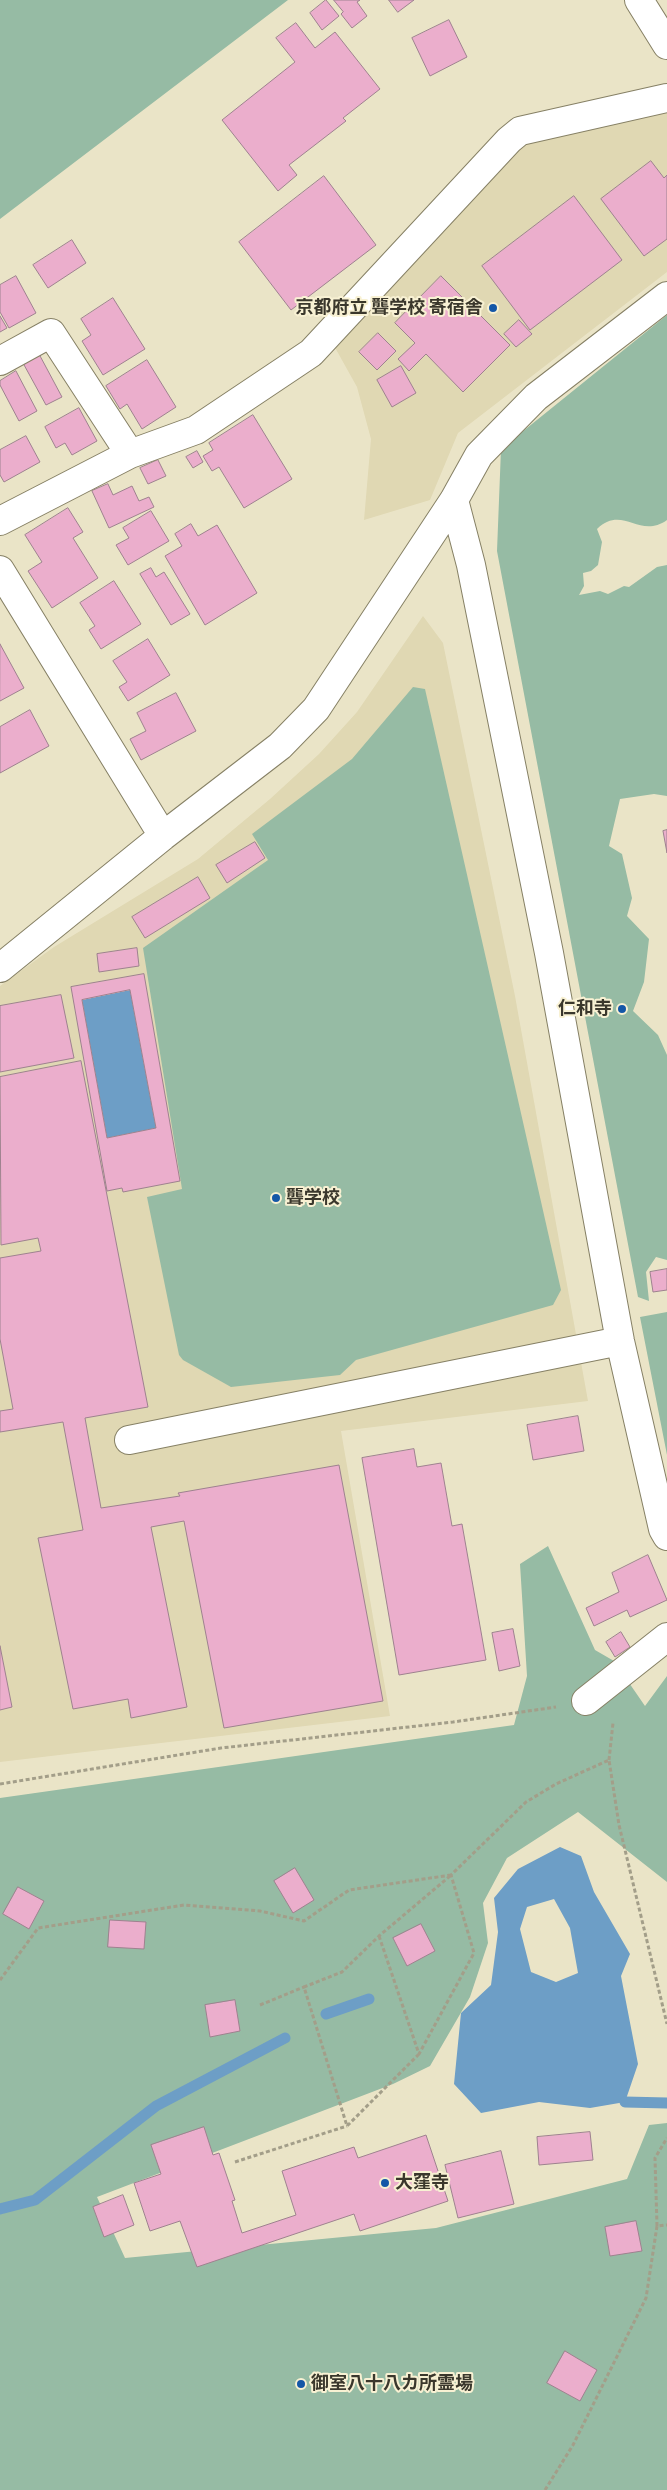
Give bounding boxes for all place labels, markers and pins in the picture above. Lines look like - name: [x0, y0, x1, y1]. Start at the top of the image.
- place label: 京都府立 聾学校 寄宿舎: [296, 297, 483, 319]
- marker: 京都府立 聾学校 寄宿舎: [487, 302, 499, 314]
- place label: 仁和寺: [558, 998, 612, 1020]
- marker: 仁和寺: [616, 1003, 628, 1015]
- place label: 聾学校: [286, 1187, 340, 1209]
- marker: 聾学校: [270, 1192, 282, 1204]
- place label: 大窪寺: [395, 2172, 449, 2194]
- marker: 大窪寺: [379, 2177, 391, 2189]
- place label: 御室八十八カ所霊場: [311, 2373, 473, 2395]
- marker: 御室八十八カ所霊場: [295, 2378, 307, 2390]

